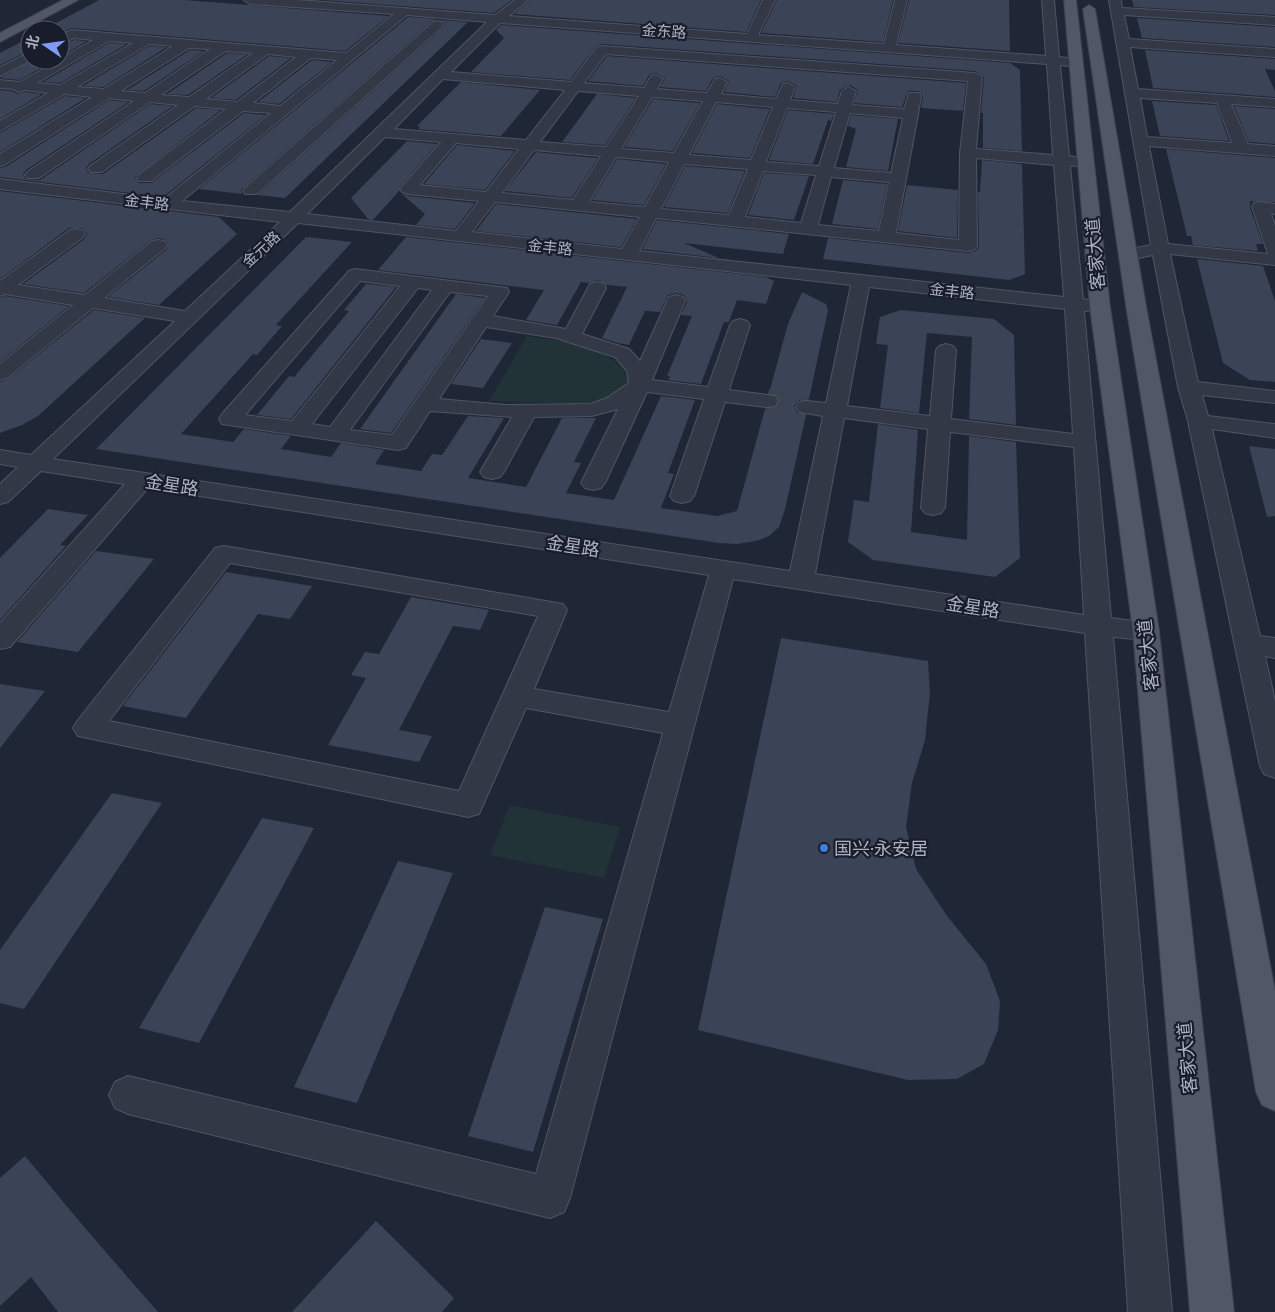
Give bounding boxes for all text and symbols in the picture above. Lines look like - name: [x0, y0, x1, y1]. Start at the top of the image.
- street label: 金东路: [641, 19, 687, 43]
- north arrow: [20, 20, 70, 70]
- text: 北: [22, 33, 43, 51]
- street label: 金丰路: [123, 189, 171, 215]
- street label: 客家大道: [1079, 217, 1111, 291]
- street label: 金元路: [237, 226, 285, 272]
- street label: 金丰路: [527, 234, 573, 260]
- street label: 金丰路: [929, 278, 975, 304]
- street label: 金星路: [143, 468, 201, 502]
- street label: 金星路: [544, 529, 602, 563]
- street label: 金星路: [944, 590, 1002, 624]
- street label: 客家大道: [1132, 618, 1164, 692]
- place label: 国兴·永安居: [834, 836, 928, 861]
- marker: 国兴·永安居: [818, 842, 830, 854]
- street label: 客家大道: [1171, 1021, 1203, 1095]

